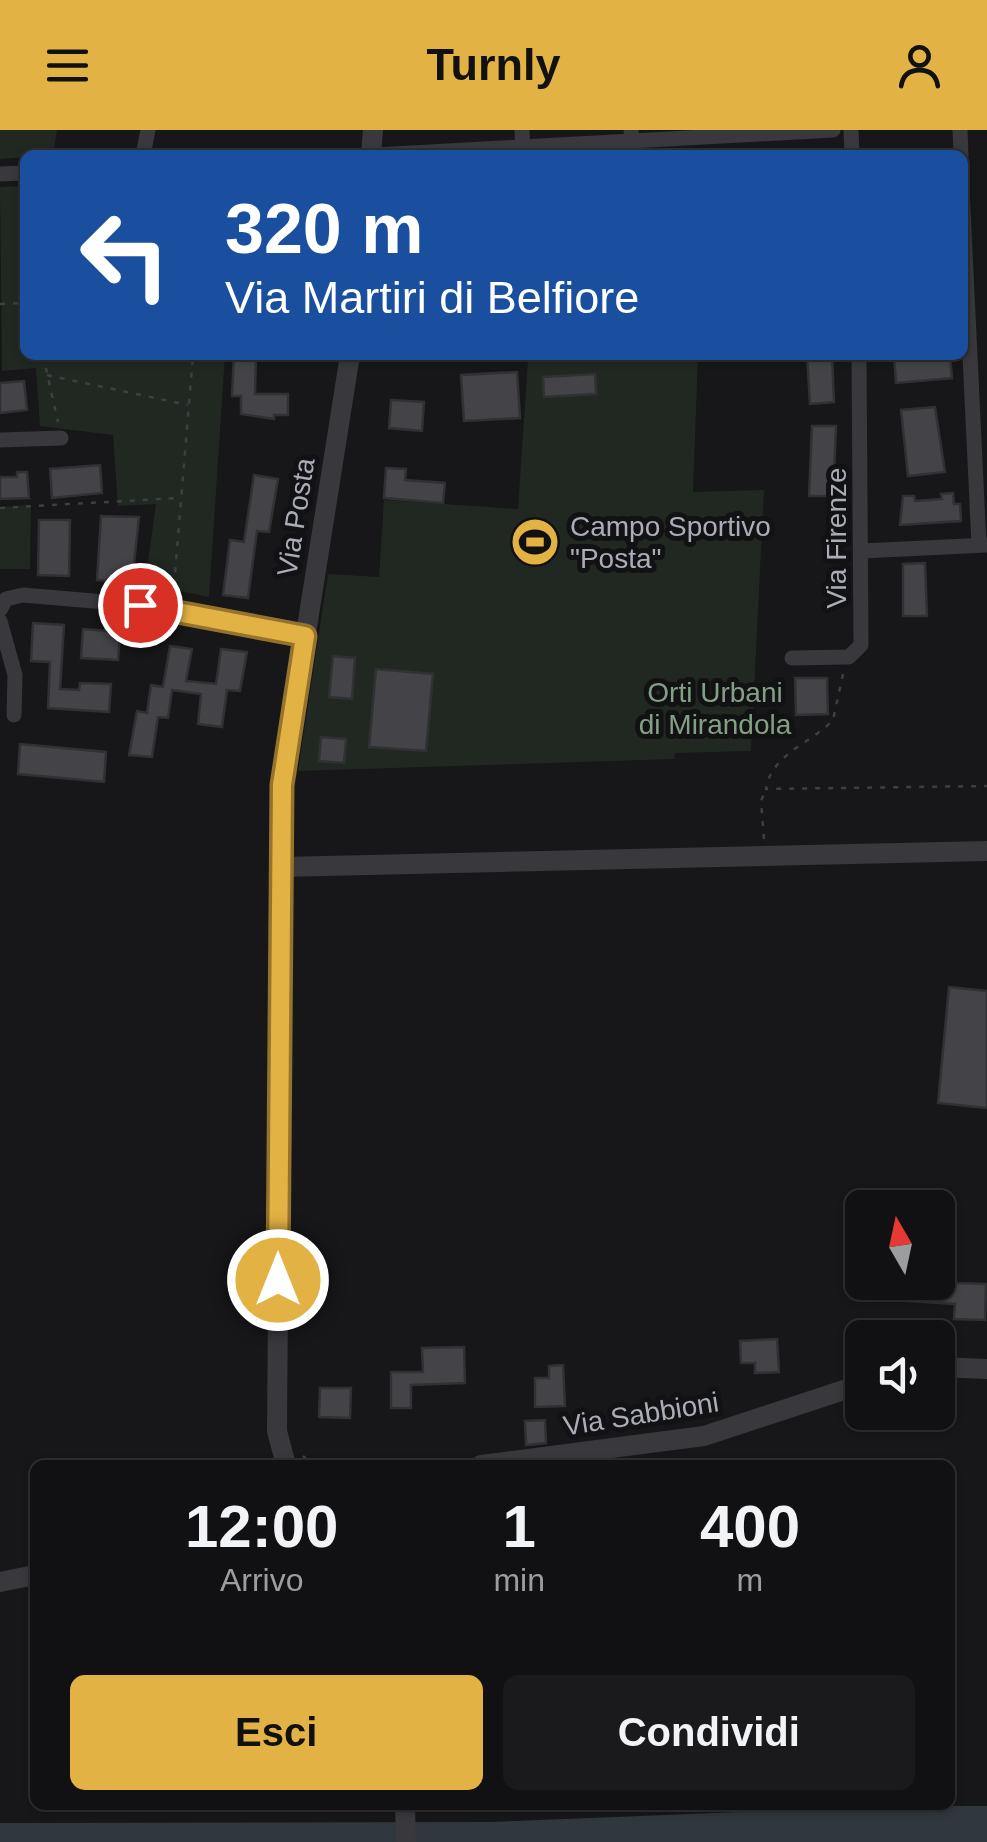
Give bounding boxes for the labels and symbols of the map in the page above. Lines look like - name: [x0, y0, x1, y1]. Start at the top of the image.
- street label: Via Posta: [271, 455, 321, 578]
- street label: Via Firenze: [821, 467, 852, 609]
- place label: Campo Sportivo "Posta": [570, 511, 771, 574]
- sports icon: Campo Sportivo "Posta": [509, 516, 561, 568]
- pin: [98, 563, 183, 648]
- park label: Orti Urbani di Mirandola: [639, 677, 792, 740]
- north arrow: [845, 1190, 955, 1300]
- position arrow: [226, 1228, 330, 1332]
- street label: Via Sabbioni: [561, 1386, 721, 1442]

